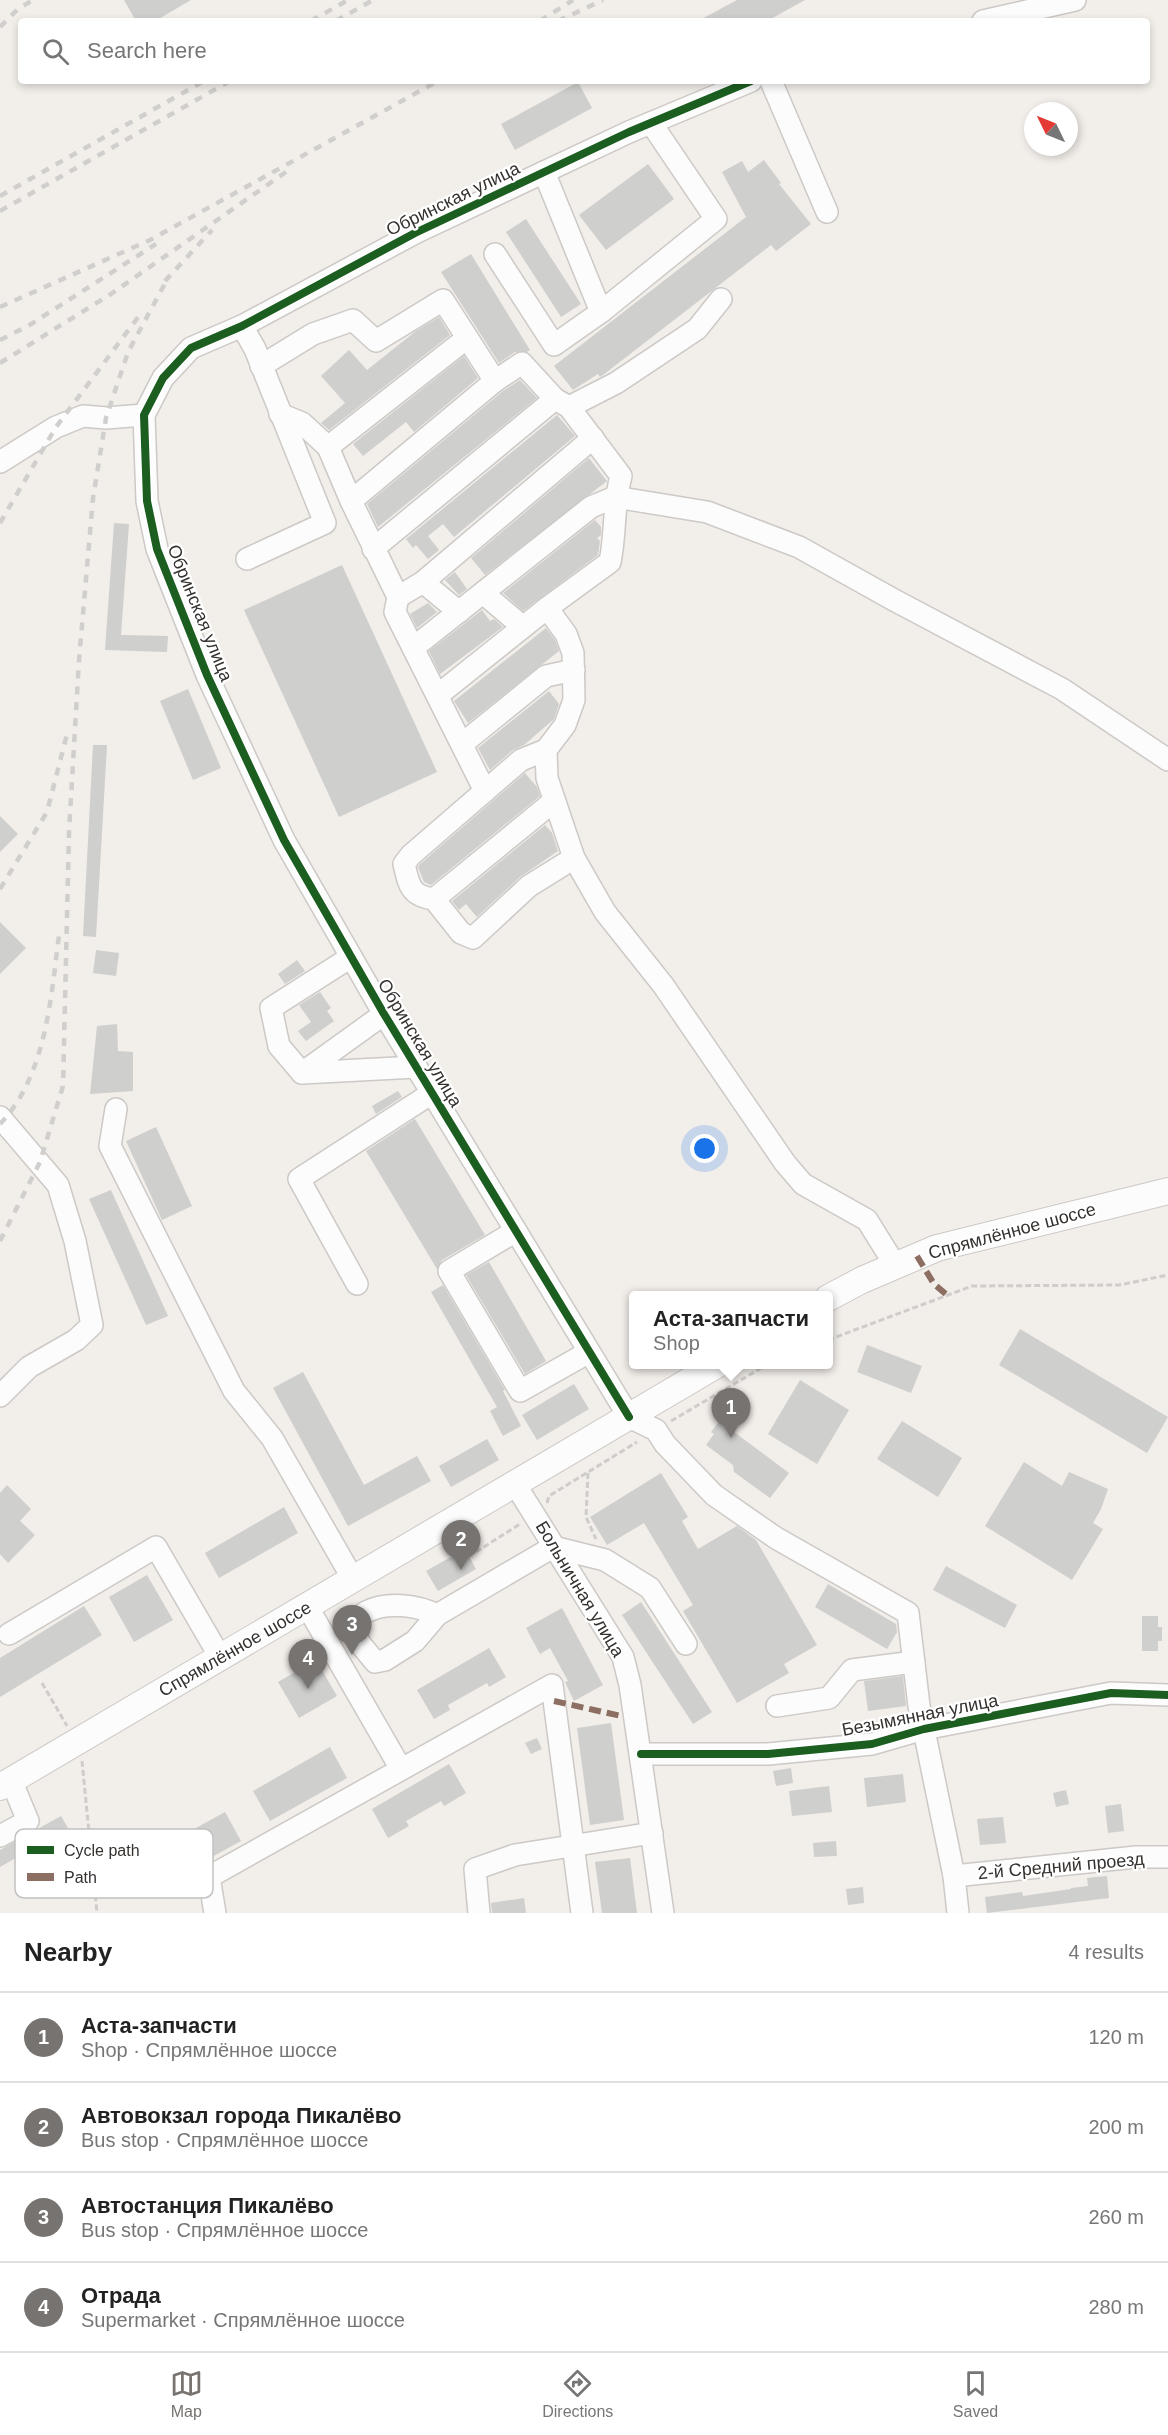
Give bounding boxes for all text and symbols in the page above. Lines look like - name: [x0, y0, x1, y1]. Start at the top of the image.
- search box: [18, 18, 1150, 84]
- icon: search: [39, 35, 72, 68]
- text: Search here: [87, 38, 207, 63]
- north arrow: [1024, 102, 1078, 156]
- street label: Обринская улица: [383, 158, 524, 240]
- street label: Обринская улица: [163, 542, 237, 685]
- street label: Обринская улица: [374, 975, 467, 1111]
- your location: [690, 1134, 719, 1163]
- street label: Спрямлённое шоссе: [926, 1199, 1098, 1263]
- popup: [629, 1291, 833, 1369]
- text: Аста-запчасти: [653, 1306, 809, 1331]
- text: Shop: [653, 1332, 700, 1354]
- pin: 1: [712, 1388, 750, 1438]
- street label: Больничная улица: [532, 1517, 629, 1661]
- pin: 2: [442, 1520, 480, 1570]
- street label: Спрямлённое шоссе: [155, 1597, 315, 1701]
- pin: 3: [332, 1606, 372, 1655]
- pin: 4: [288, 1640, 328, 1689]
- street label: Безымянная улица: [840, 1690, 1001, 1740]
- legend: [15, 1829, 213, 1898]
- text: Cycle path: [64, 1842, 140, 1859]
- street label: 2-й Средний проезд: [977, 1849, 1146, 1883]
- text: Path: [64, 1869, 97, 1886]
- text: Nearby: [24, 1937, 112, 1967]
- text: 4 results: [1068, 1941, 1144, 1963]
- text: Аста-запчасти: [81, 2013, 237, 2038]
- text: 1: [38, 2026, 49, 2048]
- text: 120 m: [1088, 2026, 1144, 2048]
- text: Shop · Спрямлённое шоссе: [81, 2039, 337, 2061]
- text: Автовокзал города Пикалёво: [81, 2103, 401, 2128]
- text: 2: [38, 2116, 49, 2138]
- text: 200 m: [1088, 2116, 1144, 2138]
- text: Bus stop · Спрямлённое шоссе: [81, 2129, 368, 2151]
- text: Автостанция Пикалёво: [81, 2193, 334, 2218]
- text: 3: [38, 2206, 49, 2228]
- text: 260 m: [1088, 2206, 1144, 2228]
- text: Bus stop · Спрямлённое шоссе: [81, 2219, 368, 2241]
- text: Отрада: [81, 2283, 161, 2308]
- text: 4: [38, 2296, 49, 2318]
- text: 280 m: [1088, 2296, 1144, 2318]
- text: Supermarket · Спрямлённое шоссе: [81, 2309, 405, 2331]
- tab: Map: [170, 2367, 203, 2421]
- tab: Directions: [542, 2367, 613, 2421]
- tab: Saved: [953, 2367, 998, 2421]

